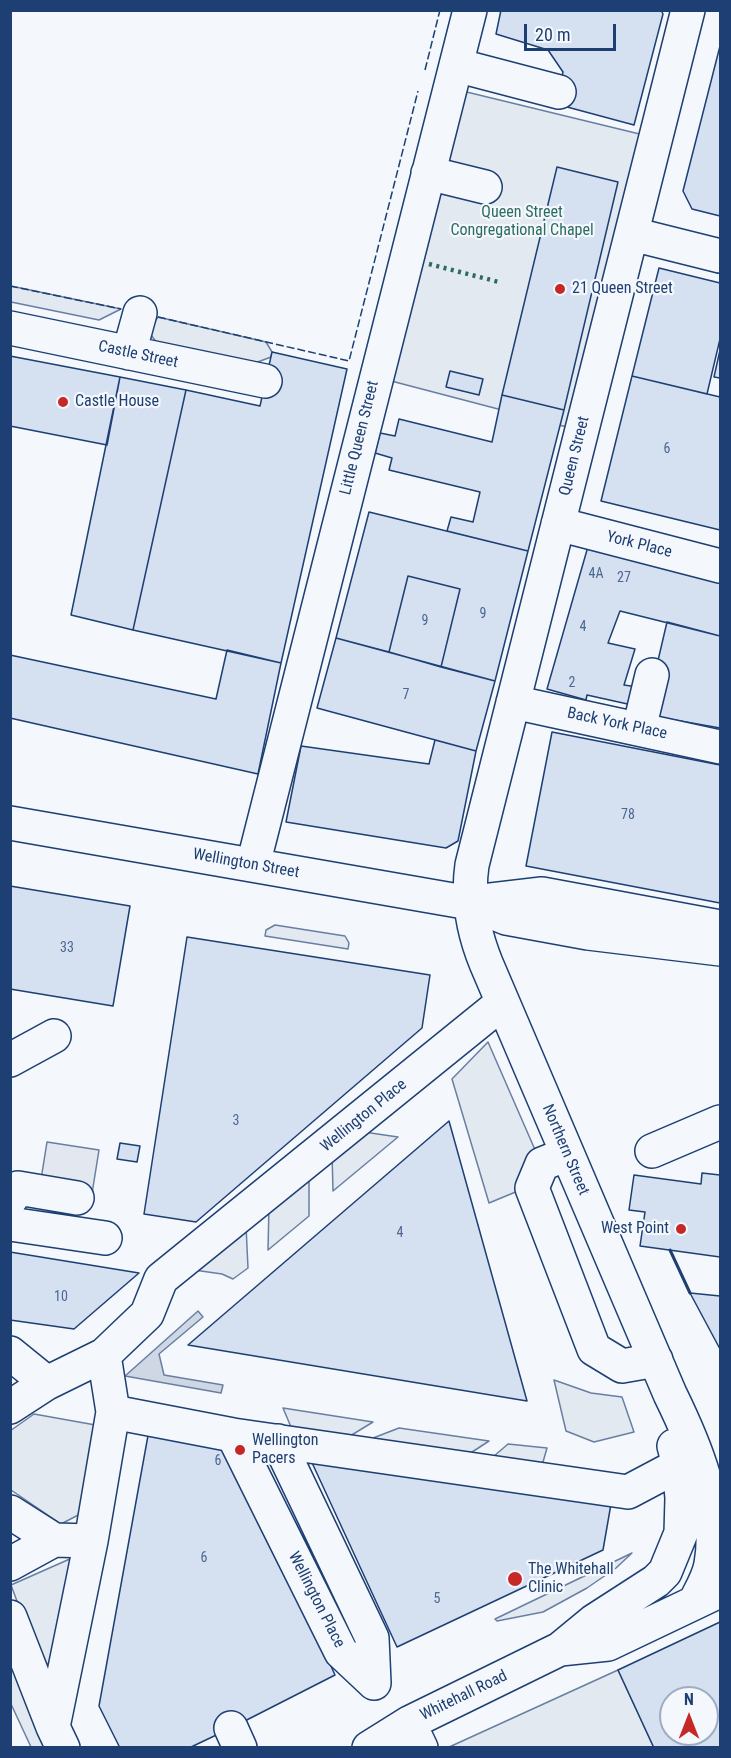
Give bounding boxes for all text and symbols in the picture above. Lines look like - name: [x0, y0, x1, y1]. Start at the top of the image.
- scale bar: [527, 12, 618, 50]
- text: 20 m: [535, 24, 570, 45]
- park label: Queen Street Congregational Chapel: [450, 203, 594, 241]
- place label: 21 Queen Street: [572, 279, 673, 299]
- marker: 21 Queen Street: [553, 282, 567, 296]
- street label: Castle Street: [96, 337, 180, 373]
- street label: Little Queen Street: [337, 379, 383, 497]
- place label: Castle House: [75, 392, 159, 412]
- marker: Castle House: [56, 395, 70, 409]
- street label: Queen Street: [556, 414, 594, 498]
- house number: 6: [664, 441, 670, 457]
- street label: York Place: [604, 528, 674, 562]
- house number: 4A: [589, 566, 603, 582]
- house number: 27: [617, 570, 631, 586]
- house number: 9: [480, 606, 486, 622]
- house number: 9: [422, 613, 428, 629]
- house number: 4: [580, 619, 586, 635]
- house number: 2: [569, 675, 575, 691]
- house number: 7: [403, 687, 409, 703]
- street label: Back York Place: [565, 704, 669, 744]
- house number: 78: [621, 807, 635, 823]
- street label: Wellington Street: [191, 845, 301, 883]
- house number: 33: [60, 940, 74, 956]
- street label: Wellington Place: [317, 1075, 411, 1157]
- street label: Northern Street: [537, 1102, 593, 1198]
- house number: 3: [233, 1113, 239, 1129]
- place label: West Point: [601, 1219, 669, 1239]
- marker: West Point: [674, 1222, 688, 1236]
- house number: 4: [397, 1225, 403, 1241]
- house number: 10: [54, 1289, 68, 1305]
- place label: Wellington Pacers: [252, 1431, 318, 1469]
- marker: Wellington Pacers: [233, 1443, 247, 1457]
- house number: 6: [215, 1453, 221, 1469]
- street label: Wellington Place: [284, 1549, 348, 1651]
- house number: 6: [201, 1550, 207, 1566]
- place label: The Whitehall Clinic: [528, 1560, 614, 1598]
- marker: The Whitehall Clinic: [506, 1570, 524, 1588]
- house number: 5: [434, 1591, 440, 1607]
- street label: Whitehall Road: [417, 1667, 511, 1725]
- north arrow: [659, 1686, 719, 1746]
- text: N: [684, 1690, 694, 1709]

